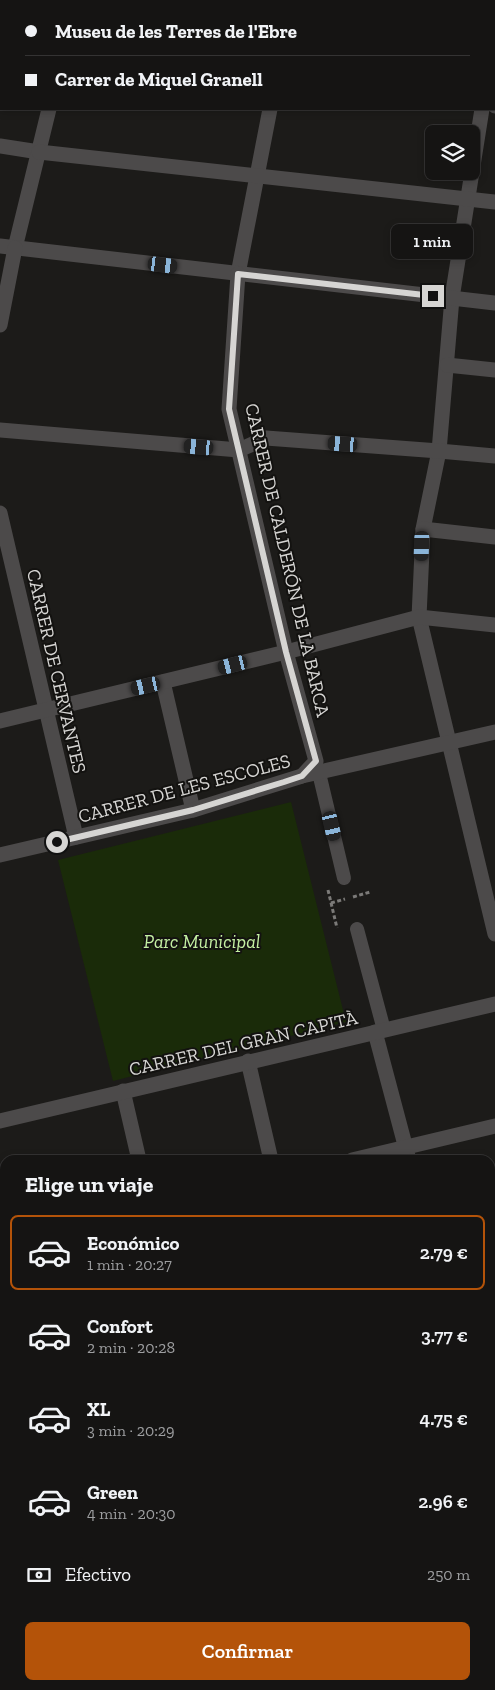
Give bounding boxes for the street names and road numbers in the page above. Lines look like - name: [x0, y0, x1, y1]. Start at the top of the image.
- street label: CARRER DE CALDERÓN DE LA BARCA: [240, 401, 335, 720]
- street label: CARRER DE CERVANTES: [22, 567, 91, 776]
- street label: CARRER DE LES ESCOLES: [76, 749, 293, 828]
- street label: CARRER DEL GRAN CAPITÀ: [127, 1006, 360, 1081]

